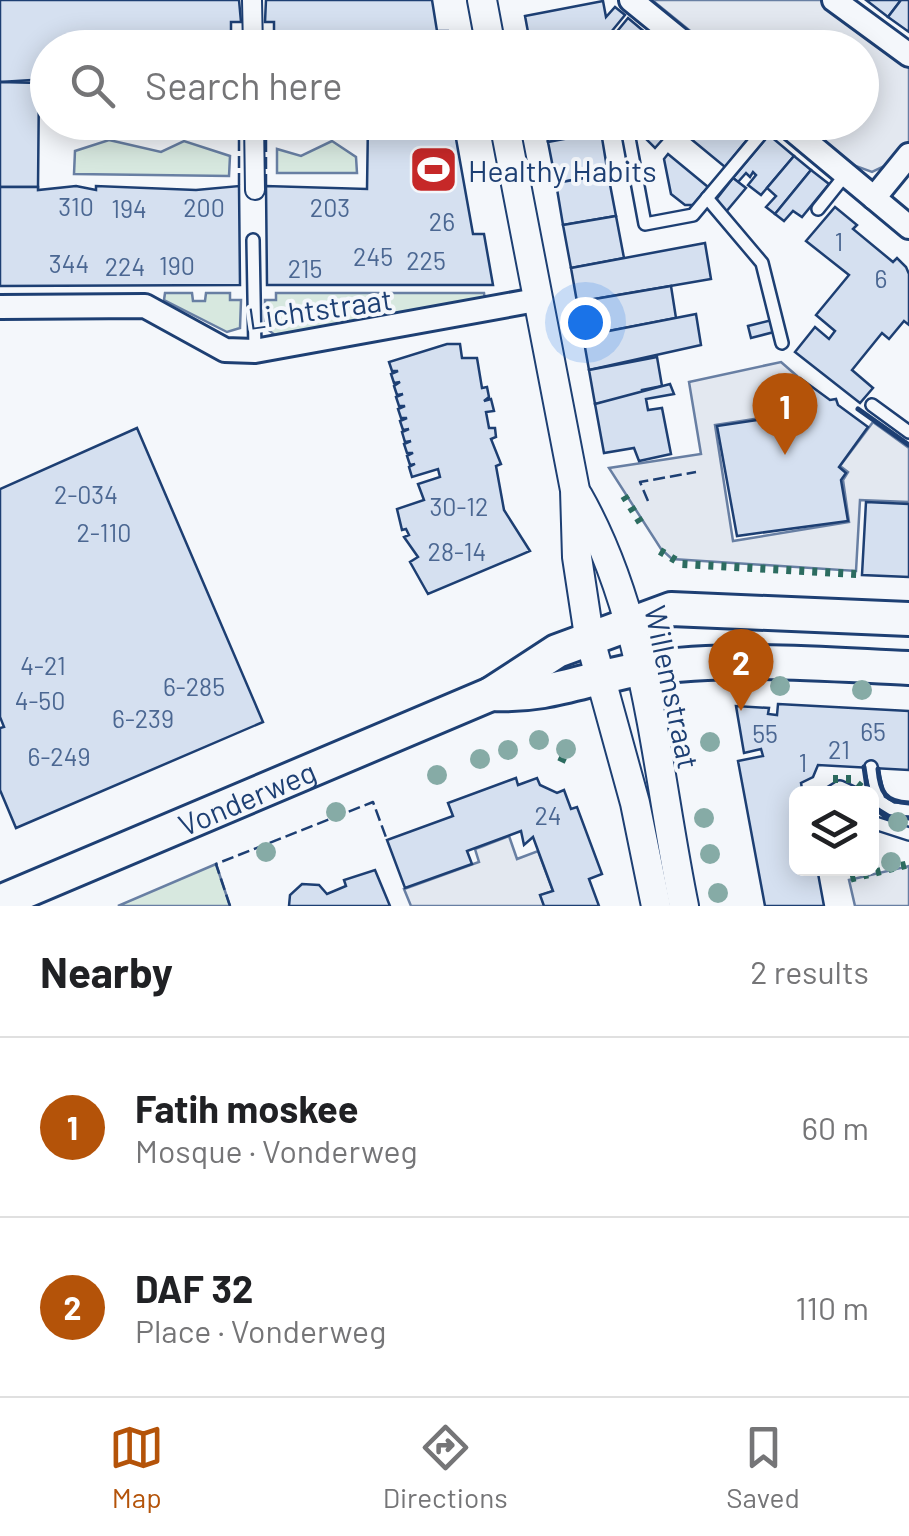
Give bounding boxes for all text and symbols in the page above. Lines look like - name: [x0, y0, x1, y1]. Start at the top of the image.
- search box: [30, 30, 879, 140]
- icon: search: [65, 58, 120, 113]
- text: Search here: [145, 62, 343, 108]
- sports icon: Healthy Habits: [407, 144, 459, 196]
- place label: Healthy Habits: [468, 152, 657, 188]
- house number: 310: [58, 191, 94, 221]
- house number: 200: [183, 192, 225, 222]
- house number: 203: [310, 192, 350, 222]
- house number: 194: [111, 193, 147, 223]
- house number: 26: [429, 206, 455, 236]
- house number: 1: [835, 226, 843, 256]
- house number: 245: [353, 241, 393, 271]
- house number: 225: [406, 245, 446, 275]
- house number: 344: [49, 248, 89, 278]
- house number: 190: [159, 250, 195, 280]
- house number: 224: [105, 251, 145, 281]
- house number: 215: [288, 253, 322, 283]
- house number: 6: [875, 263, 887, 293]
- street label: Lichtstraat: [246, 280, 394, 336]
- your location: [560, 297, 611, 348]
- pin: 1: [752, 372, 818, 455]
- house number: 2-034: [54, 479, 118, 509]
- house number: 30-12: [429, 491, 489, 521]
- house number: 2-110: [77, 517, 131, 547]
- house number: 28-14: [428, 536, 486, 566]
- street label: Willemstraat: [638, 602, 708, 772]
- pin: 2: [708, 628, 774, 711]
- house number: 4-21: [20, 650, 66, 680]
- house number: 6-285: [163, 671, 225, 701]
- house number: 4-50: [15, 685, 65, 715]
- house number: 6-239: [112, 703, 174, 733]
- house number: 65: [860, 716, 886, 746]
- house number: 55: [752, 718, 778, 748]
- house number: 21: [828, 734, 850, 764]
- house number: 6-249: [28, 741, 90, 771]
- house number: 1: [799, 747, 807, 777]
- street label: Vonderweg: [173, 752, 321, 842]
- map controls: [789, 786, 879, 876]
- button: layers: [789, 786, 879, 876]
- house number: 24: [534, 800, 562, 830]
- text: Nearby: [40, 946, 173, 996]
- text: 2 results: [750, 952, 869, 990]
- text: Fatih moskee: [135, 1085, 358, 1131]
- text: 1: [67, 1108, 78, 1146]
- text: 60 m: [802, 1108, 869, 1146]
- text: Mosque · Vonderweg: [135, 1131, 418, 1169]
- text: DAF 32: [135, 1265, 253, 1311]
- text: 2: [64, 1288, 81, 1326]
- text: 110 m: [796, 1288, 869, 1326]
- text: Place · Vonderweg: [135, 1311, 386, 1349]
- tab: Map: [109, 1420, 164, 1514]
- tab: Directions: [383, 1420, 508, 1514]
- tab: Saved: [726, 1420, 800, 1514]

